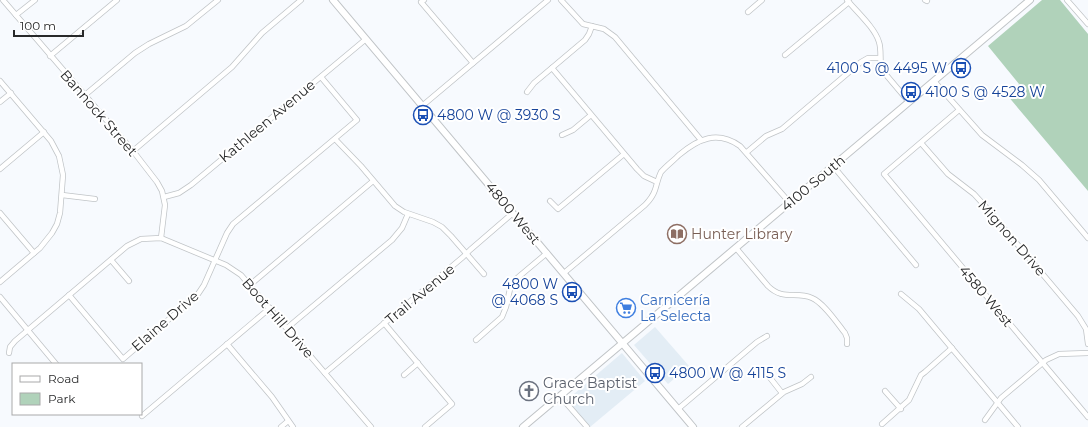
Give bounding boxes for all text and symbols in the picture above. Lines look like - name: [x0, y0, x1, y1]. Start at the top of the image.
- scale bar: [14, 12, 83, 38]
- text: 100 m: [20, 18, 56, 33]
- bus stop icon: 4100 S @ 4495 W: [950, 57, 972, 79]
- place label: 4100 S @ 4495 W: [826, 59, 947, 77]
- street label: Bannock Street: [57, 66, 142, 160]
- street label: Kathleen Avenue: [215, 76, 319, 166]
- bus stop icon: 4100 S @ 4528 W: [900, 81, 922, 103]
- place label: 4100 S @ 4528 W: [925, 83, 1045, 101]
- bus stop icon: 4800 W @ 3930 S: [412, 104, 434, 126]
- place label: 4800 W @ 3930 S: [437, 106, 561, 124]
- street label: 4100 South: [777, 151, 849, 215]
- street label: 4800 West: [482, 178, 545, 248]
- street label: Mignon Drive: [974, 196, 1050, 280]
- library icon: Hunter Library: [666, 223, 688, 245]
- place label: Hunter Library: [691, 225, 793, 243]
- street label: Trail Avenue: [382, 260, 458, 328]
- street label: 4580 West: [955, 262, 1017, 331]
- street label: Boot Hill Drive: [238, 274, 318, 362]
- place label: 4800 W @ 4068 S: [492, 275, 558, 309]
- bus stop icon: 4800 W @ 4068 S: [561, 281, 583, 303]
- street label: Elaine Drive: [128, 287, 202, 355]
- place label: Carnicería La Selecta: [640, 291, 711, 325]
- supermarket icon: Carnicería La Selecta: [615, 297, 637, 319]
- bus stop icon: 4800 W @ 4115 S: [644, 362, 666, 384]
- legend: [12, 363, 142, 415]
- place label: 4800 W @ 4115 S: [669, 364, 786, 382]
- text: Road: [48, 371, 79, 386]
- place label: Grace Baptist Church: [543, 374, 638, 408]
- church icon: Grace Baptist Church: [518, 380, 540, 402]
- text: Park: [48, 391, 76, 406]

